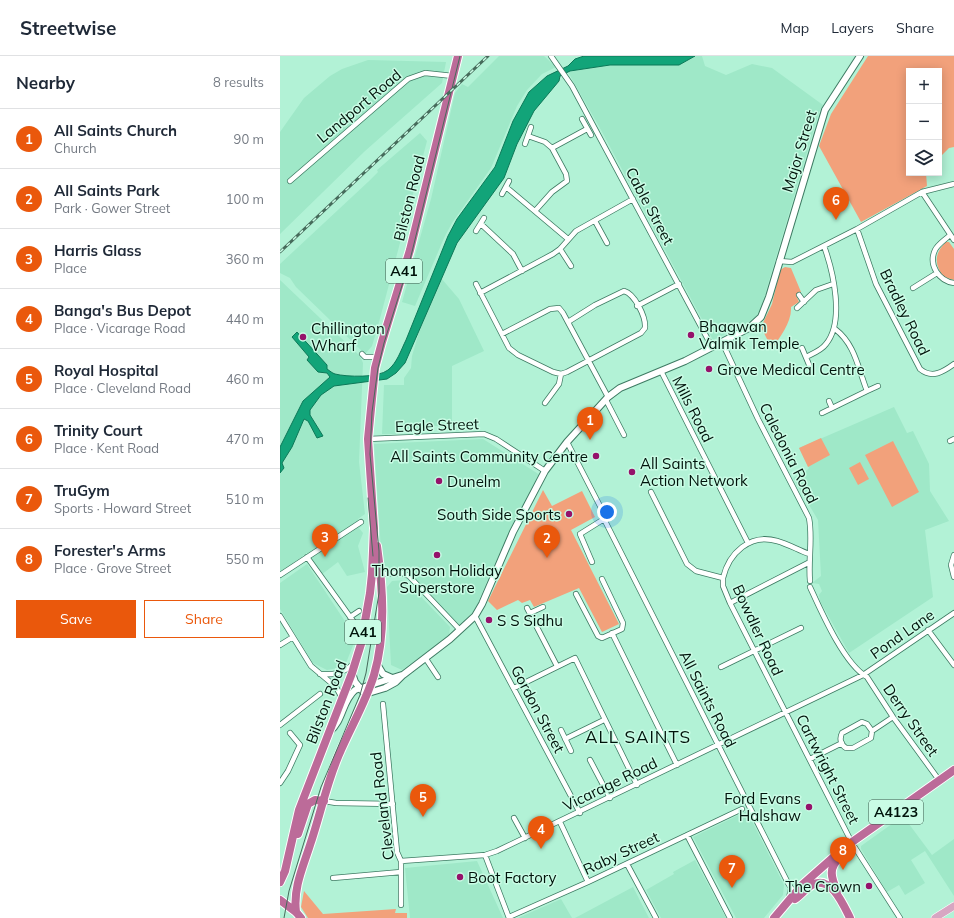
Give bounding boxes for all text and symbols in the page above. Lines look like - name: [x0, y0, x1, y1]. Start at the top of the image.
- text: Streetwise: [20, 16, 116, 40]
- text: Map: [780, 19, 809, 37]
- text: Layers: [831, 19, 874, 37]
- text: Share: [896, 19, 934, 37]
- street label: Landport Road: [313, 65, 405, 147]
- map controls: [906, 68, 942, 176]
- button: +: [906, 68, 942, 104]
- text: Nearby: [16, 72, 75, 93]
- text: 8 results: [213, 74, 264, 90]
- button: −: [906, 104, 942, 140]
- street label: Major Street: [778, 108, 820, 194]
- text: All Saints Church: [54, 121, 177, 140]
- text: 1: [25, 131, 33, 147]
- text: 90 m: [234, 131, 264, 147]
- text: Church: [54, 140, 97, 156]
- button: layers: [906, 140, 942, 176]
- street label: Bilston Road: [389, 153, 429, 243]
- street label: Cable Street: [622, 164, 678, 248]
- text: All Saints Park: [54, 181, 160, 200]
- pin: 6: [823, 187, 849, 220]
- text: 2: [25, 191, 33, 207]
- text: 100 m: [226, 191, 264, 207]
- text: Park · Gower Street: [54, 200, 170, 216]
- text: Harris Glass: [54, 241, 142, 260]
- text: 3: [25, 251, 33, 267]
- text: 360 m: [226, 251, 264, 267]
- road number: A41: [386, 259, 422, 283]
- text: Place: [54, 260, 87, 276]
- street label: Bradley Road: [876, 266, 934, 358]
- text: Banga's Bus Depot: [54, 301, 191, 320]
- text: 4: [25, 311, 33, 327]
- text: 440 m: [226, 311, 264, 327]
- place label: Bhagwan Valmik Temple: [699, 317, 800, 353]
- place label: Chillington Wharf: [311, 319, 385, 355]
- text: Place · Vicarage Road: [54, 320, 186, 336]
- marker: Bhagwan Valmik Temple: [686, 330, 696, 340]
- marker: Chillington Wharf: [298, 332, 308, 342]
- place label: Grove Medical Centre: [717, 360, 865, 379]
- text: Royal Hospital: [54, 361, 159, 380]
- marker: Grove Medical Centre: [704, 364, 714, 374]
- text: 5: [25, 371, 33, 387]
- text: 460 m: [226, 371, 264, 387]
- street label: Mills Road: [668, 373, 718, 445]
- text: Place · Cleveland Road: [54, 380, 191, 396]
- street label: Caledonia Road: [755, 400, 823, 506]
- pin: 1: [577, 407, 603, 440]
- street label: Eagle Street: [395, 414, 479, 436]
- text: Trinity Court: [54, 421, 143, 440]
- text: 6: [25, 431, 33, 447]
- text: 470 m: [226, 431, 264, 447]
- text: Place · Kent Road: [54, 440, 159, 456]
- place label: All Saints Community Centre: [390, 447, 588, 466]
- marker: All Saints Community Centre: [591, 451, 601, 461]
- place label: All Saints Action Network: [640, 454, 748, 490]
- marker: All Saints Action Network: [627, 467, 637, 477]
- place label: Dunelm: [447, 472, 501, 491]
- marker: Dunelm: [434, 476, 444, 486]
- text: TruGym: [54, 481, 110, 500]
- text: 7: [25, 491, 33, 507]
- text: 510 m: [226, 491, 264, 507]
- text: Sports · Howard Street: [54, 500, 191, 516]
- your location: [597, 502, 617, 522]
- place label: South Side Sports: [437, 505, 561, 524]
- marker: South Side Sports: [564, 509, 574, 519]
- pin: 3: [312, 524, 338, 557]
- pin: 2: [534, 525, 560, 558]
- text: Forester's Arms: [54, 541, 166, 560]
- marker: Thompson Holiday Superstore: [432, 550, 442, 560]
- text: 8: [25, 551, 33, 567]
- text: 550 m: [226, 551, 264, 567]
- text: Place · Grove Street: [54, 560, 171, 576]
- place label: Thompson Holiday Superstore: [372, 561, 502, 597]
- street label: Bowdler Road: [729, 581, 787, 679]
- button: Save: [16, 600, 136, 638]
- button: Share: [144, 600, 264, 638]
- street label: Pond Lane: [866, 605, 938, 663]
- place label: S S Sidhu: [497, 611, 563, 630]
- marker: S S Sidhu: [484, 615, 494, 625]
- road number: A41: [345, 620, 381, 644]
- street label: All Saints Road: [675, 647, 741, 751]
- street label: Bilston Road: [301, 658, 351, 746]
- street label: Gordon Street: [507, 662, 569, 756]
- street label: Derry Street: [879, 680, 943, 760]
- street label: Cartwright Street: [792, 711, 864, 827]
- district label: ALL SAINTS: [585, 726, 691, 747]
- street label: Cleveland Road: [366, 751, 398, 861]
- street label: Vicarage Road: [560, 753, 660, 815]
- pin: 5: [410, 784, 436, 817]
- place label: Ford Evans Halshaw: [724, 789, 801, 825]
- road number: A4123: [869, 800, 923, 824]
- marker: Ford Evans Halshaw: [804, 802, 814, 812]
- pin: 4: [528, 816, 554, 849]
- street label: Raby Street: [580, 827, 662, 879]
- pin: 8: [830, 837, 856, 870]
- pin: 7: [719, 855, 745, 888]
- place label: Boot Factory: [468, 868, 557, 887]
- marker: Boot Factory: [455, 872, 465, 882]
- place label: The Crown: [785, 877, 861, 896]
- marker: The Crown: [864, 881, 874, 891]

